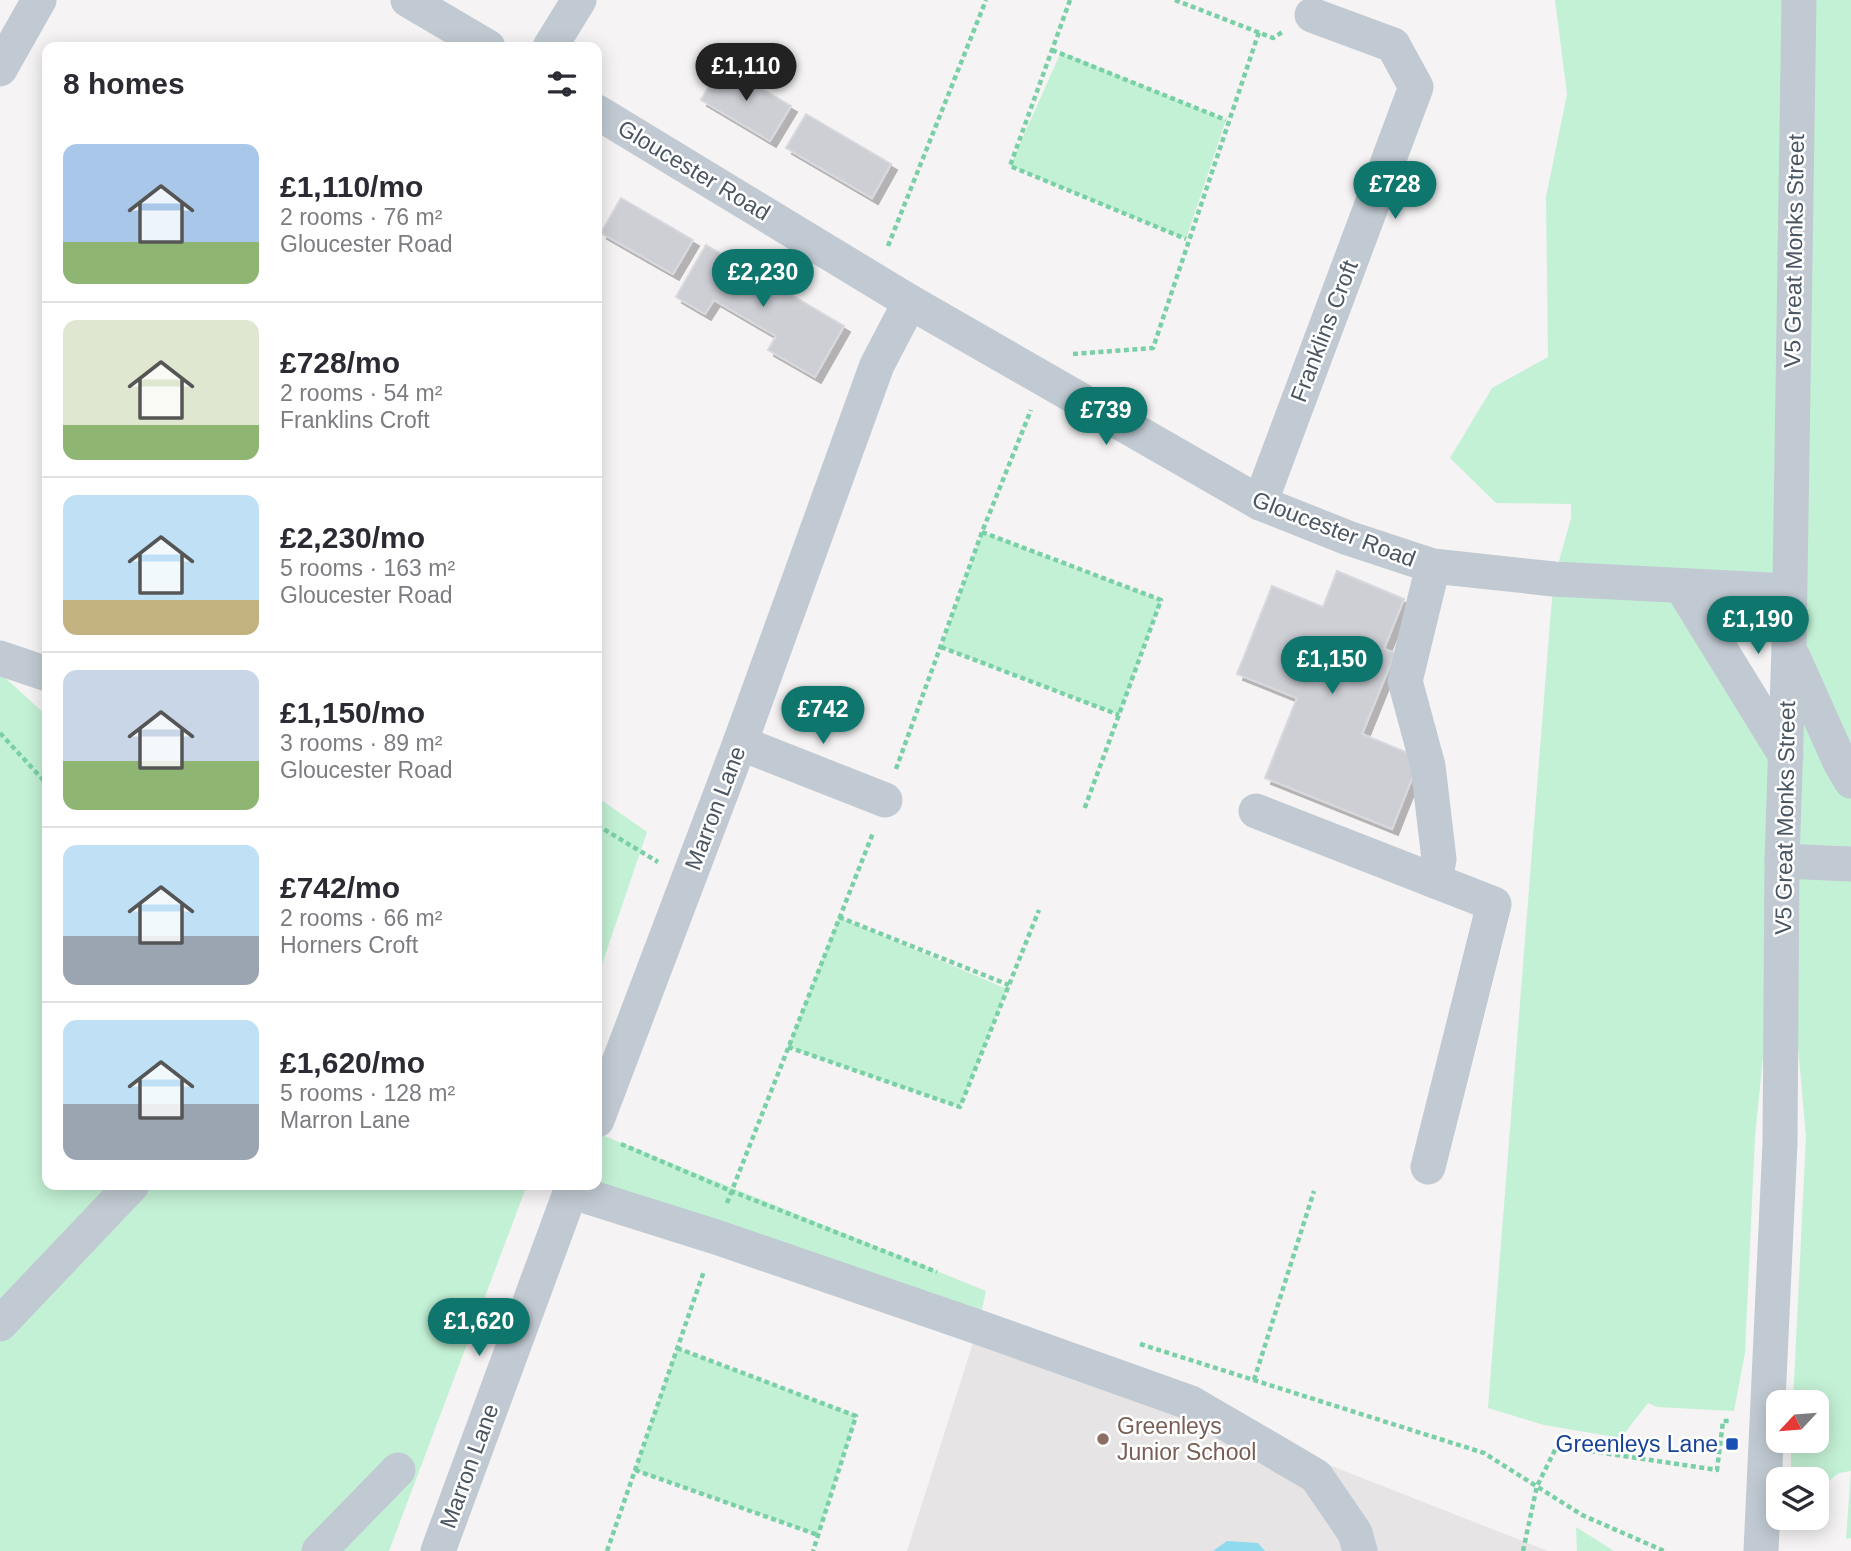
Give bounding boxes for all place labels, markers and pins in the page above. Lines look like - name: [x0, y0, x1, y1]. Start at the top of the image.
- pin: £1,110: [689, 43, 803, 103]
- pin: £728: [1354, 162, 1436, 221]
- pin: £2,230: [706, 250, 820, 309]
- pin: £739: [1065, 388, 1147, 447]
- pin: £1,190: [1701, 596, 1815, 656]
- pin: £1,150: [1275, 636, 1389, 696]
- pin: £742: [782, 686, 864, 746]
- pin: £1,620: [422, 1298, 536, 1358]
- place label: Greenleys Junior School: [1117, 1413, 1256, 1465]
- marker: Greenleys Junior School: [1095, 1431, 1111, 1447]
- place label: Greenleys Lane: [1556, 1431, 1718, 1457]
- marker: Greenleys Lane: [1724, 1436, 1740, 1452]

